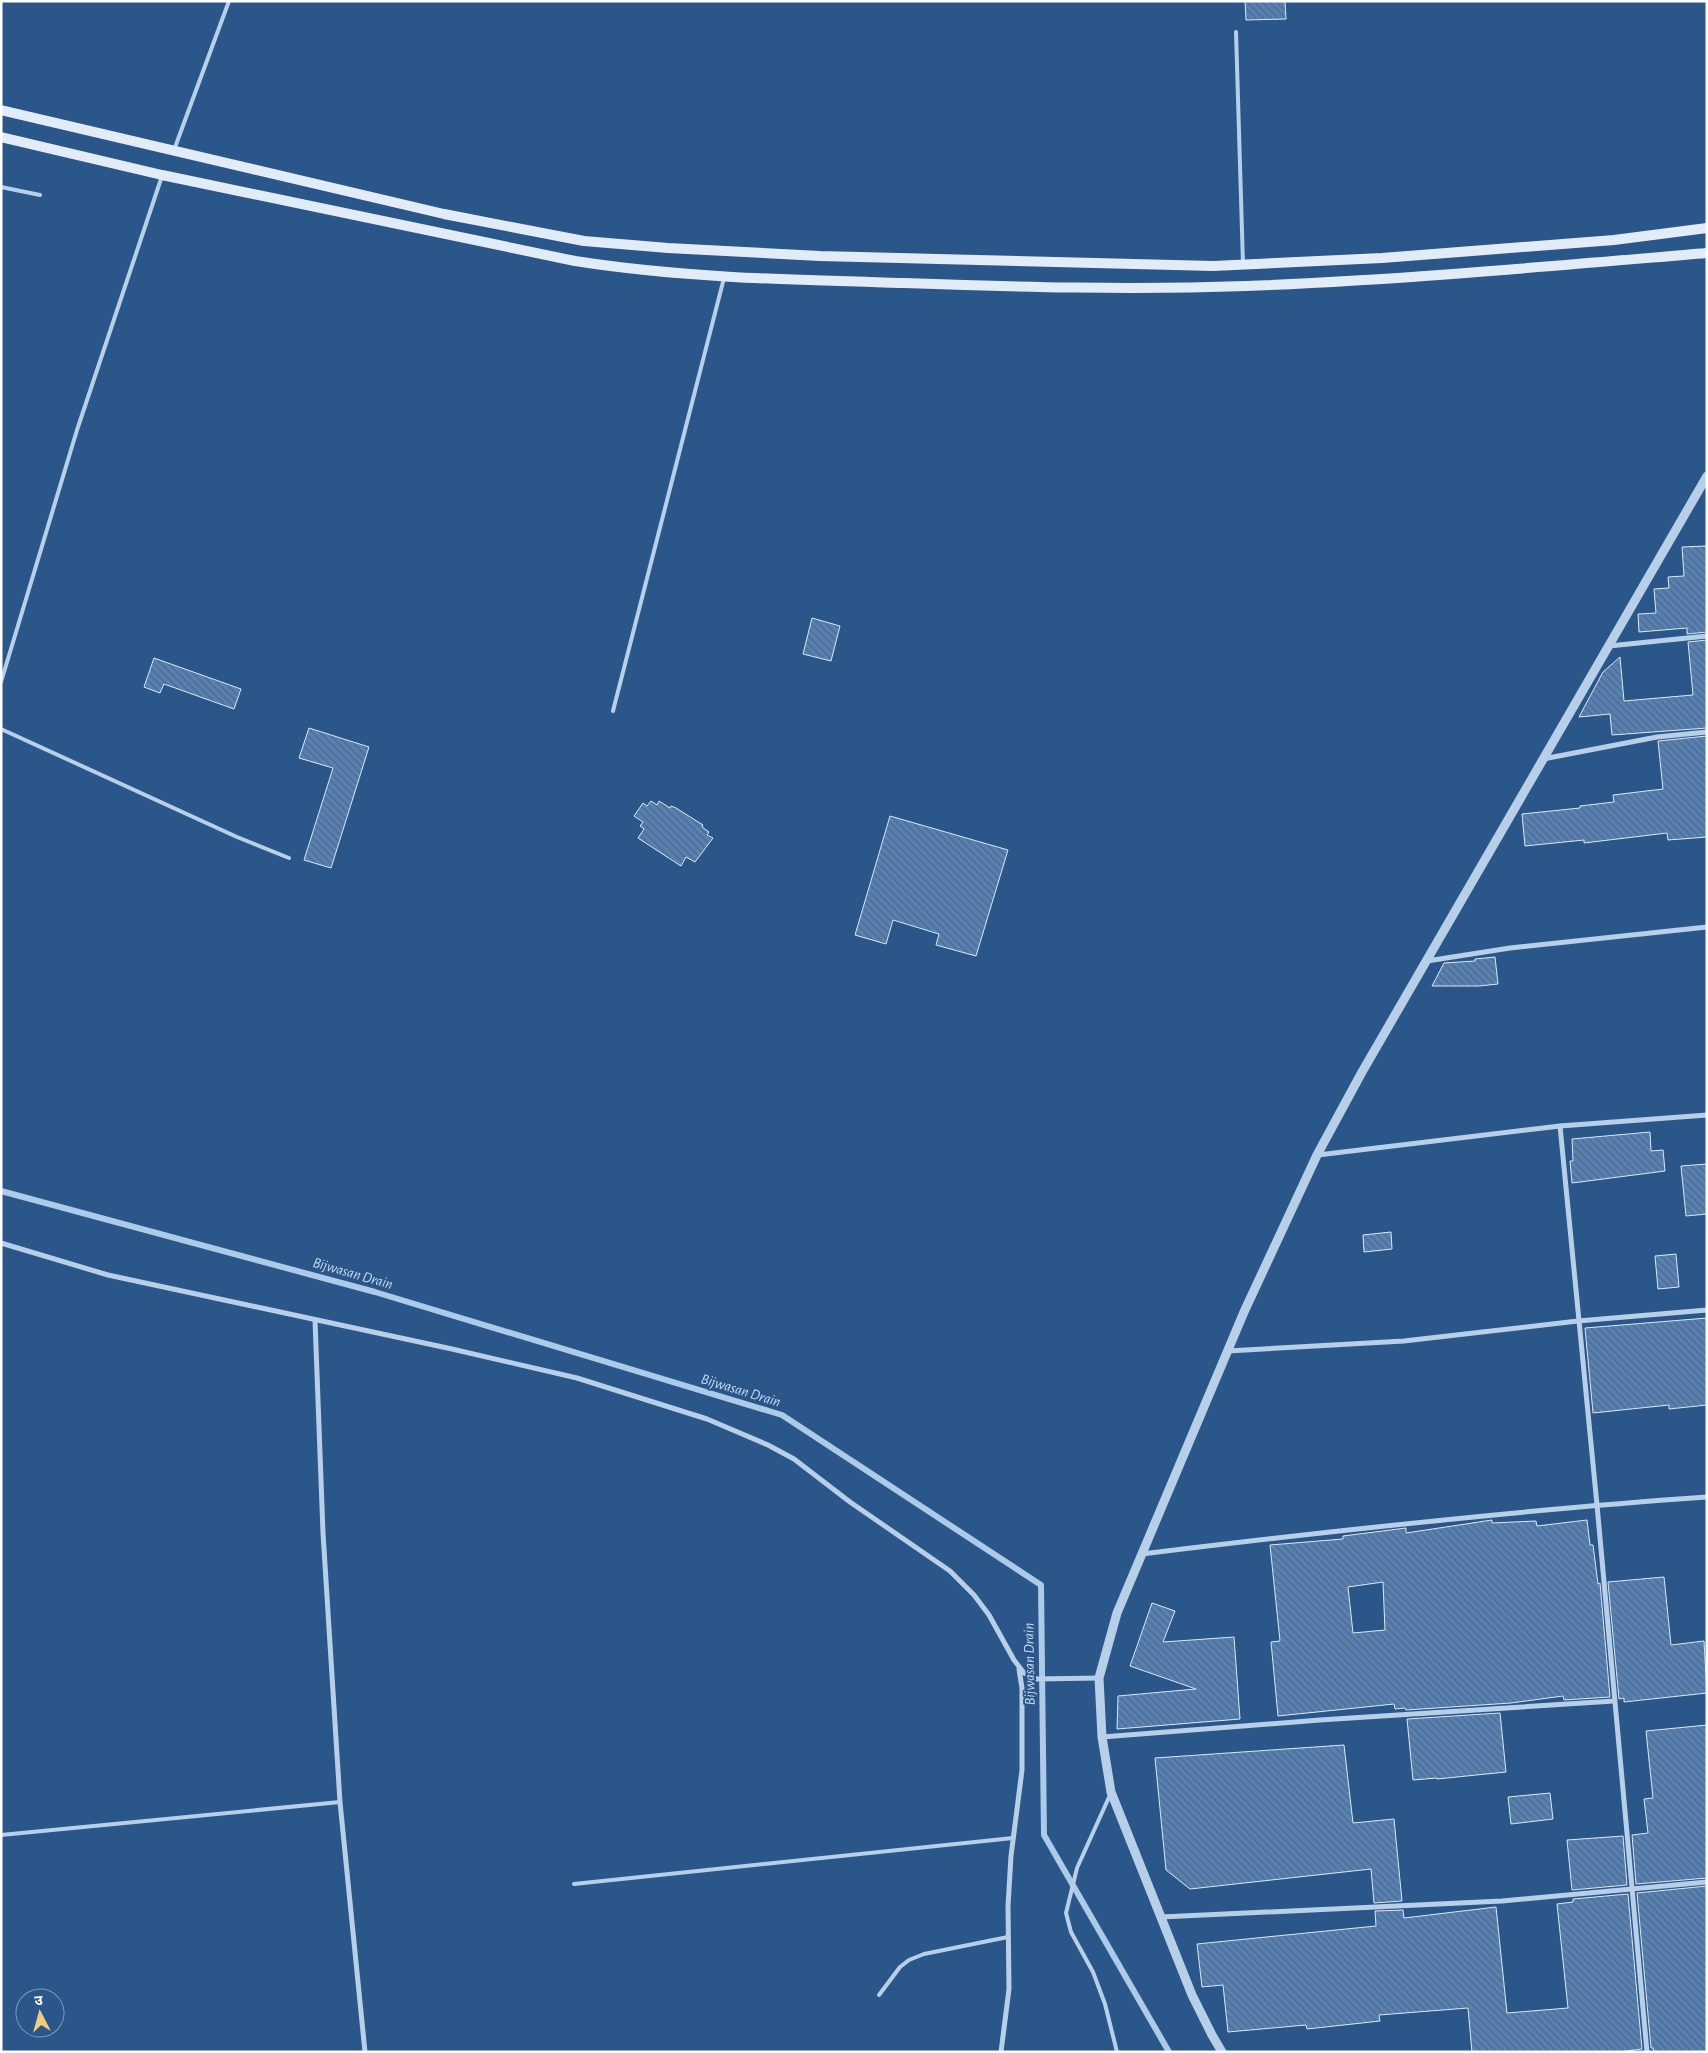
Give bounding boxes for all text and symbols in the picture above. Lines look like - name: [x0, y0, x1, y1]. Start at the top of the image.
- water label: Bijwasan Drain: [311, 1255, 395, 1292]
- water label: Bijwasan Drain: [699, 1371, 783, 1410]
- water label: Bijwasan Drain: [1021, 1623, 1038, 1705]
- north arrow: [15, 1988, 65, 2038]
- text: उ: [34, 1994, 44, 2008]

